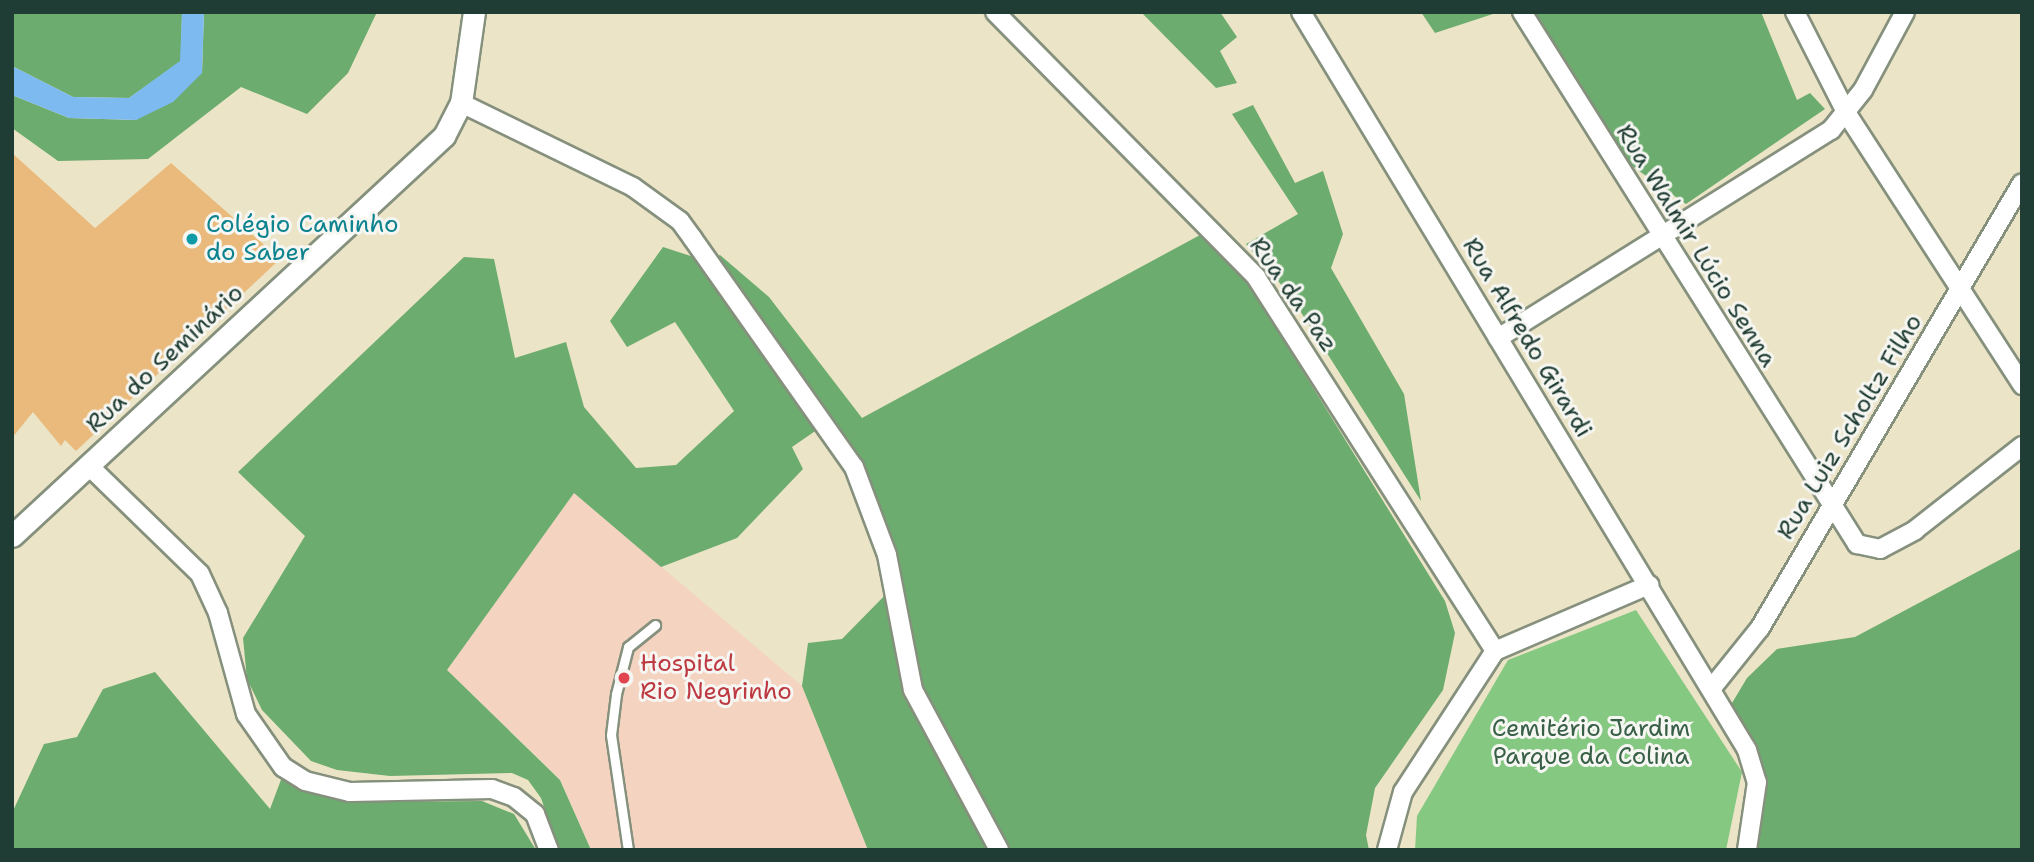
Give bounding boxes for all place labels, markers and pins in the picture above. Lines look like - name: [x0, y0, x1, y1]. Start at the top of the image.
- place label: Colégio Caminho do Saber: [206, 211, 399, 267]
- marker: Colégio Caminho do Saber: [184, 231, 200, 247]
- place label: Hospital Rio Negrinho: [640, 650, 792, 706]
- marker: Hospital Rio Negrinho: [614, 668, 634, 688]

